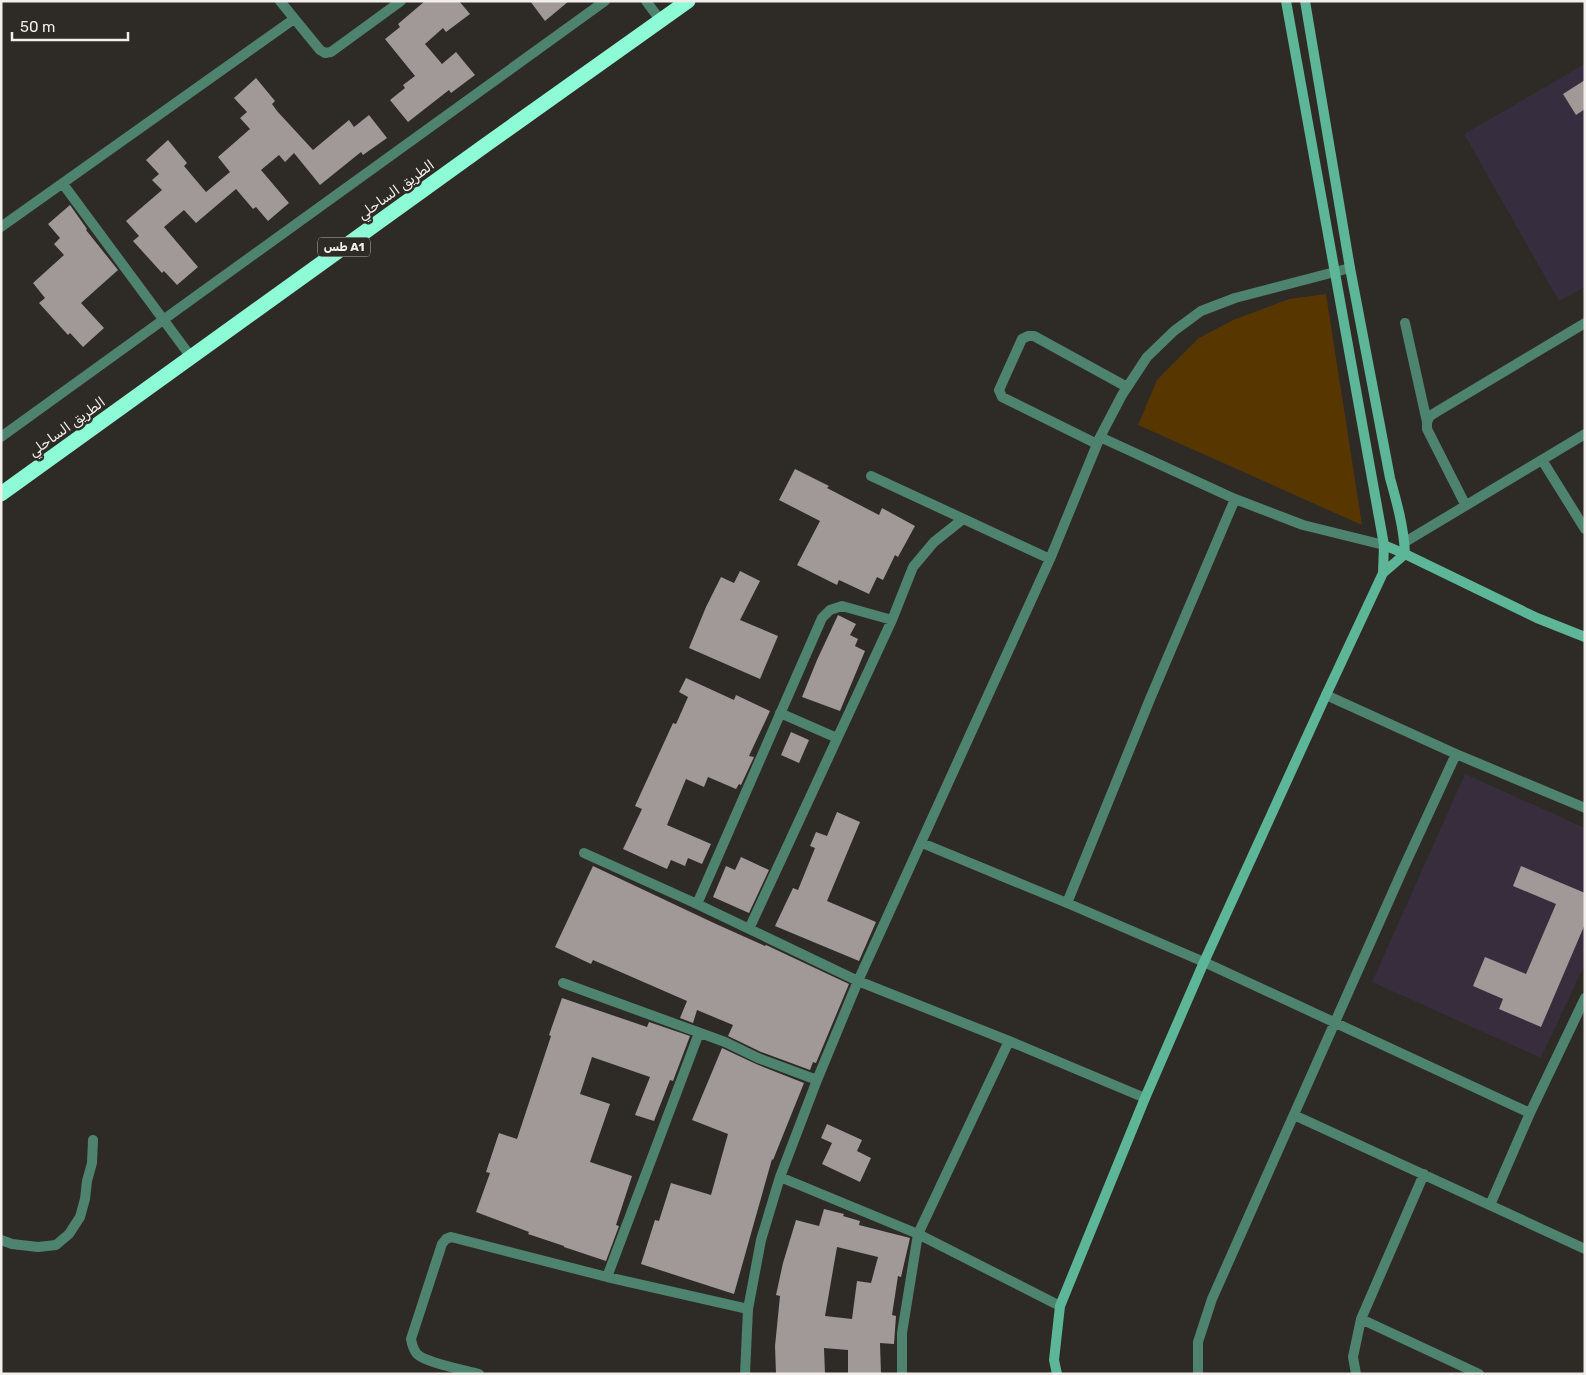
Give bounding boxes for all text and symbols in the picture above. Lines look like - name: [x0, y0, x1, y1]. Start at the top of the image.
- scale bar: [12, 10, 129, 42]
- text: 50 m: [20, 18, 55, 36]
- street label: الطريق الساحلي: [354, 156, 439, 225]
- road number: طس A1: [318, 238, 370, 256]
- street label: الطريق الساحلي: [25, 393, 110, 462]

